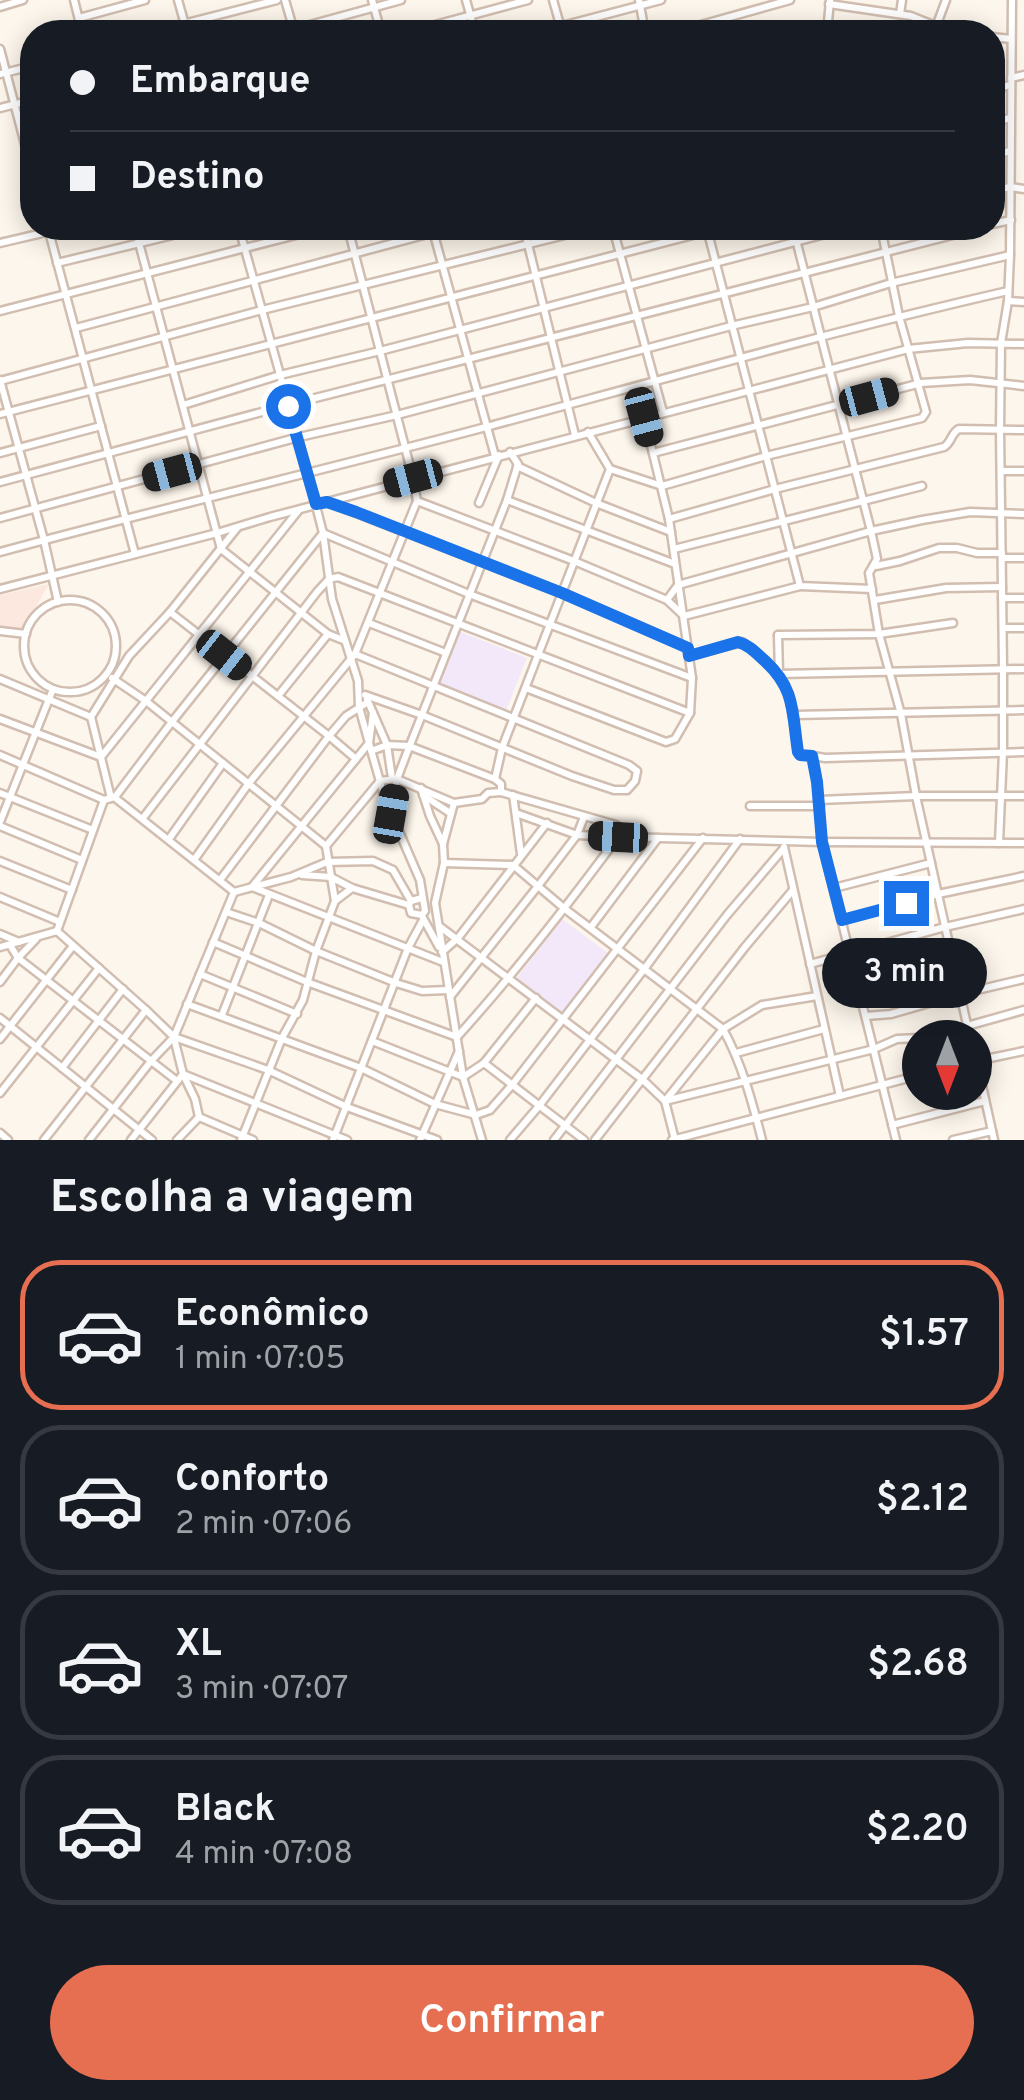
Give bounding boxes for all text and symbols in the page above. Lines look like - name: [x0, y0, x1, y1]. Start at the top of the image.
- text: Embarque: [130, 58, 310, 107]
- text: Destino: [130, 154, 265, 203]
- car: [836, 375, 902, 419]
- route start: [266, 384, 311, 429]
- car: [622, 384, 666, 450]
- car: [139, 450, 205, 494]
- car: [380, 456, 446, 500]
- car: [191, 625, 257, 685]
- car: [371, 782, 411, 846]
- car: [587, 820, 649, 854]
- route end: [884, 881, 929, 926]
- callout: 3 min: [824, 938, 988, 1008]
- text: 3 min: [863, 953, 946, 993]
- north arrow: [902, 1020, 992, 1110]
- map controls: [902, 1020, 992, 1110]
- text: Escolha a viagem: [50, 1171, 415, 1228]
- icon: car: [55, 1290, 145, 1380]
- text: Econômico: [175, 1291, 370, 1340]
- text: $1.57: [879, 1311, 969, 1360]
- text: 1 min · 07:05: [175, 1340, 345, 1380]
- icon: car: [55, 1455, 145, 1545]
- text: Conforto: [175, 1456, 329, 1505]
- text: $2.12: [876, 1476, 969, 1525]
- text: 2 min · 07:06: [175, 1505, 352, 1545]
- icon: car: [55, 1620, 145, 1710]
- text: XL: [175, 1621, 222, 1670]
- text: $2.68: [867, 1641, 969, 1690]
- text: 3 min · 07:07: [175, 1670, 349, 1710]
- icon: car: [55, 1785, 145, 1875]
- text: Black: [175, 1786, 275, 1835]
- text: $2.20: [866, 1806, 969, 1855]
- text: 4 min · 07:08: [175, 1835, 353, 1875]
- button: Confirmar: [50, 1965, 974, 2080]

